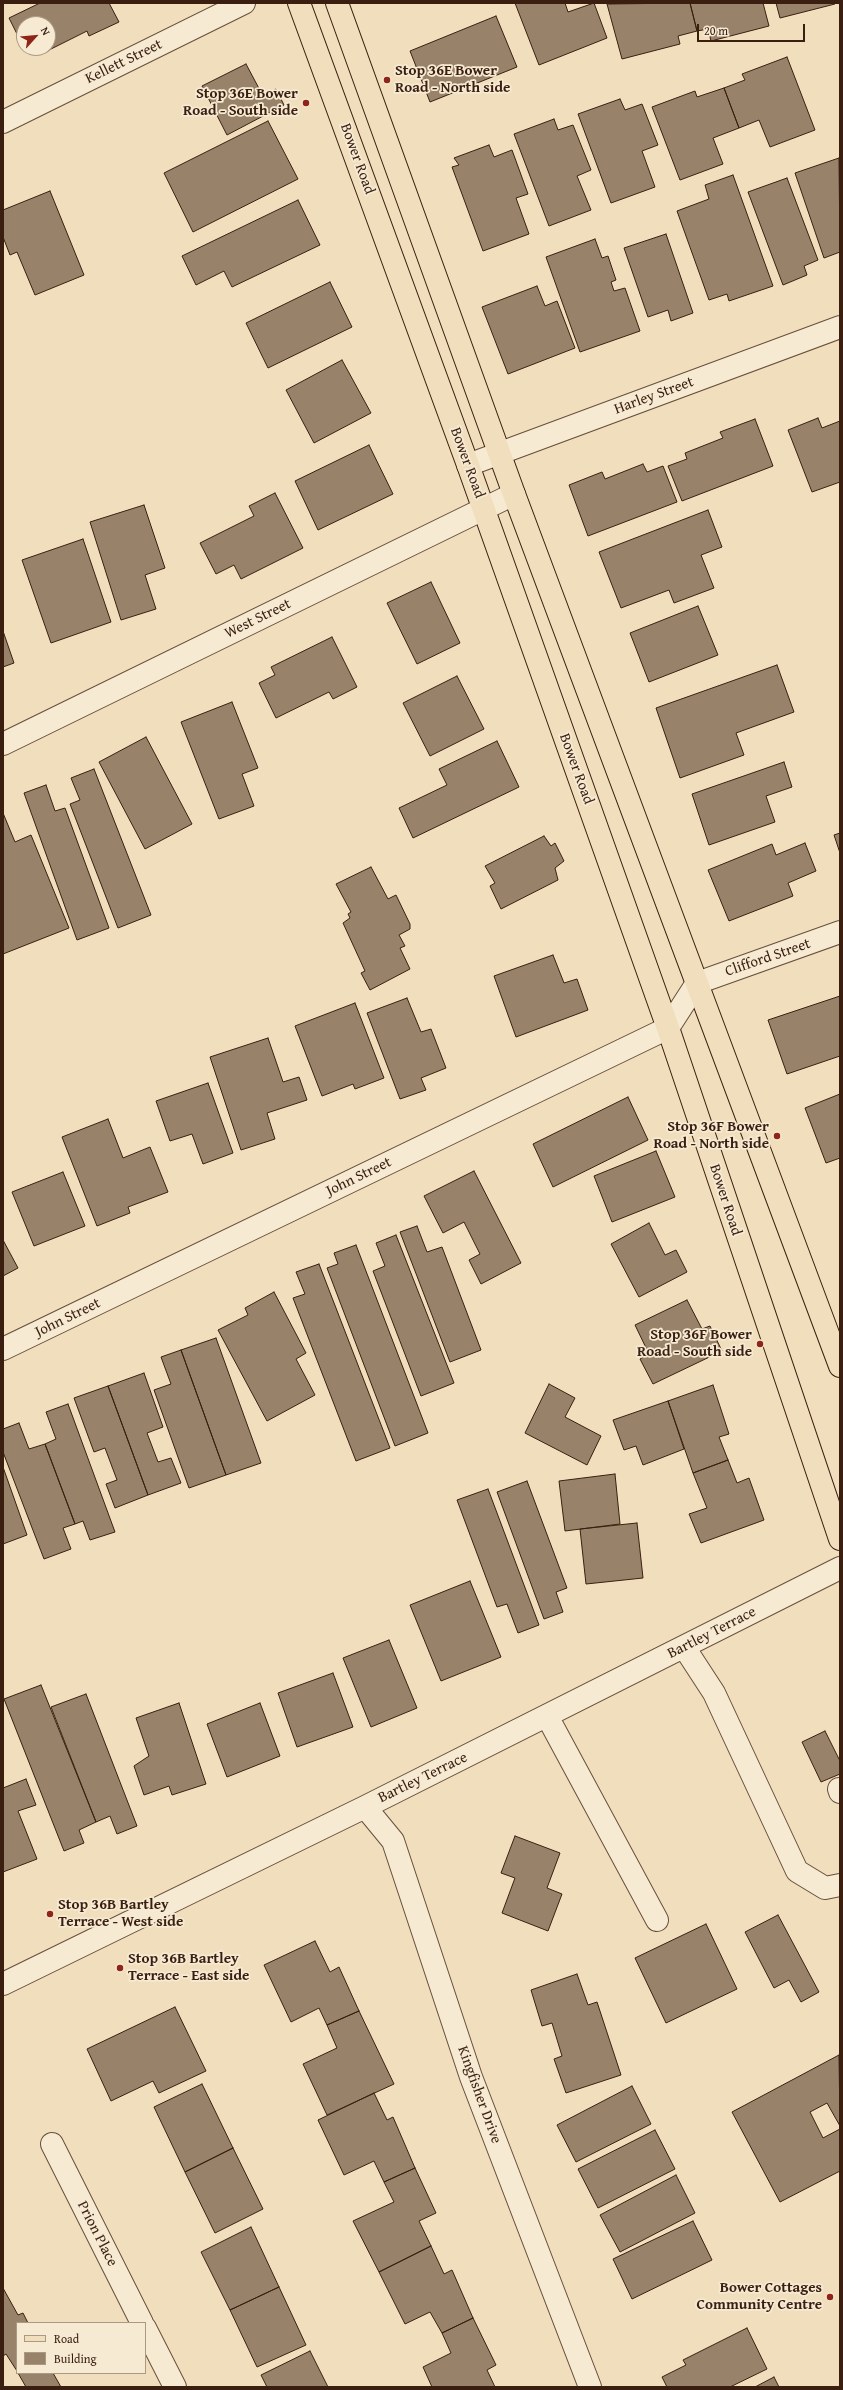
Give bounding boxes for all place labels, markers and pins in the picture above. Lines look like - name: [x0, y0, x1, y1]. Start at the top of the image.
- place label: Stop 36E Bower Road - North side: [395, 62, 510, 97]
- marker: Stop 36E Bower Road - North side: [382, 75, 392, 85]
- place label: Stop 36E Bower Road - South side: [183, 85, 298, 120]
- marker: Stop 36E Bower Road - South side: [301, 98, 311, 108]
- place label: Stop 36F Bower Road - North side: [654, 1118, 769, 1153]
- marker: Stop 36F Bower Road - North side: [772, 1131, 782, 1141]
- place label: Stop 36F Bower Road - South side: [637, 1326, 752, 1361]
- marker: Stop 36F Bower Road - South side: [755, 1339, 765, 1349]
- place label: Stop 36B Bartley Terrace - West side: [58, 1896, 183, 1931]
- marker: Stop 36B Bartley Terrace - West side: [45, 1909, 55, 1919]
- place label: Stop 36B Bartley Terrace - East side: [128, 1950, 249, 1985]
- marker: Stop 36B Bartley Terrace - East side: [115, 1963, 125, 1973]
- place label: Bower Cottages Community Centre: [697, 2279, 822, 2314]
- marker: Bower Cottages Community Centre: [825, 2292, 835, 2302]

